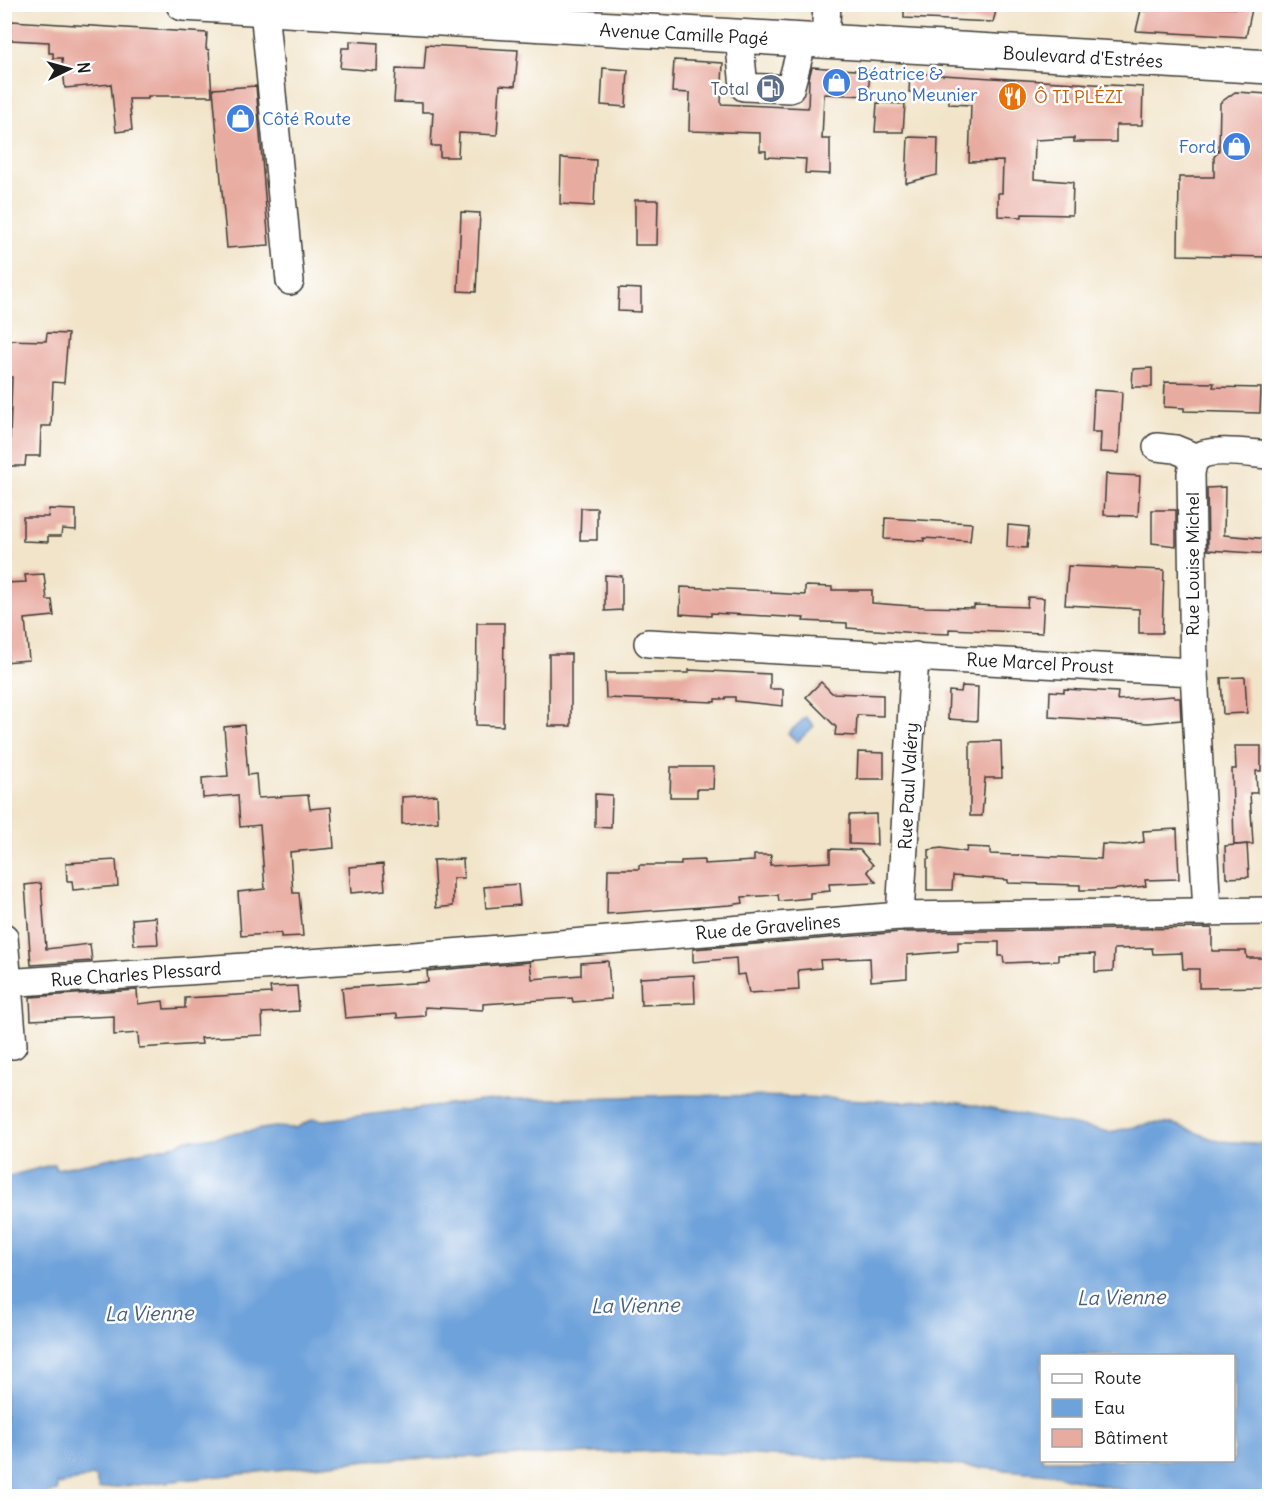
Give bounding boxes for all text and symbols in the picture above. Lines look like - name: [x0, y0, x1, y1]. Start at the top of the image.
- street label: Avenue Camille Pagé: [599, 18, 769, 50]
- north arrow: [39, 39, 99, 99]
- street label: Boulevard d'Estrées: [1002, 41, 1164, 73]
- text: N: [73, 61, 94, 74]
- place label: Béatrice & Bruno Meunier: [857, 62, 978, 106]
- shop icon: Béatrice & Bruno Meunier: [820, 67, 852, 99]
- fuel station icon: Total: [754, 72, 786, 104]
- place label: Total: [710, 77, 749, 100]
- restaurant icon: Ô TI PLÉZI: [997, 80, 1029, 112]
- place label: Ô TI PLÉZI: [1034, 85, 1123, 108]
- shop icon: Côté Route: [225, 102, 257, 134]
- place label: Côté Route: [262, 107, 351, 130]
- shop icon: Ford: [1221, 130, 1253, 162]
- place label: Ford: [1179, 135, 1216, 158]
- street label: Rue Louise Michel: [1181, 492, 1204, 636]
- street label: Rue Marcel Proust: [966, 648, 1114, 678]
- street label: Rue Paul Valéry: [893, 722, 923, 850]
- street label: Rue de Gravelines: [695, 909, 841, 945]
- street label: Rue Charles Plessard: [50, 957, 222, 991]
- water label: La Vienne: [1076, 1284, 1167, 1310]
- water label: La Vienne: [590, 1292, 681, 1318]
- water label: La Vienne: [104, 1300, 195, 1326]
- legend: [1040, 1354, 1235, 1462]
- text: Route: [1094, 1366, 1142, 1389]
- text: Eau: [1094, 1396, 1125, 1419]
- text: Bâtiment: [1094, 1426, 1168, 1449]

